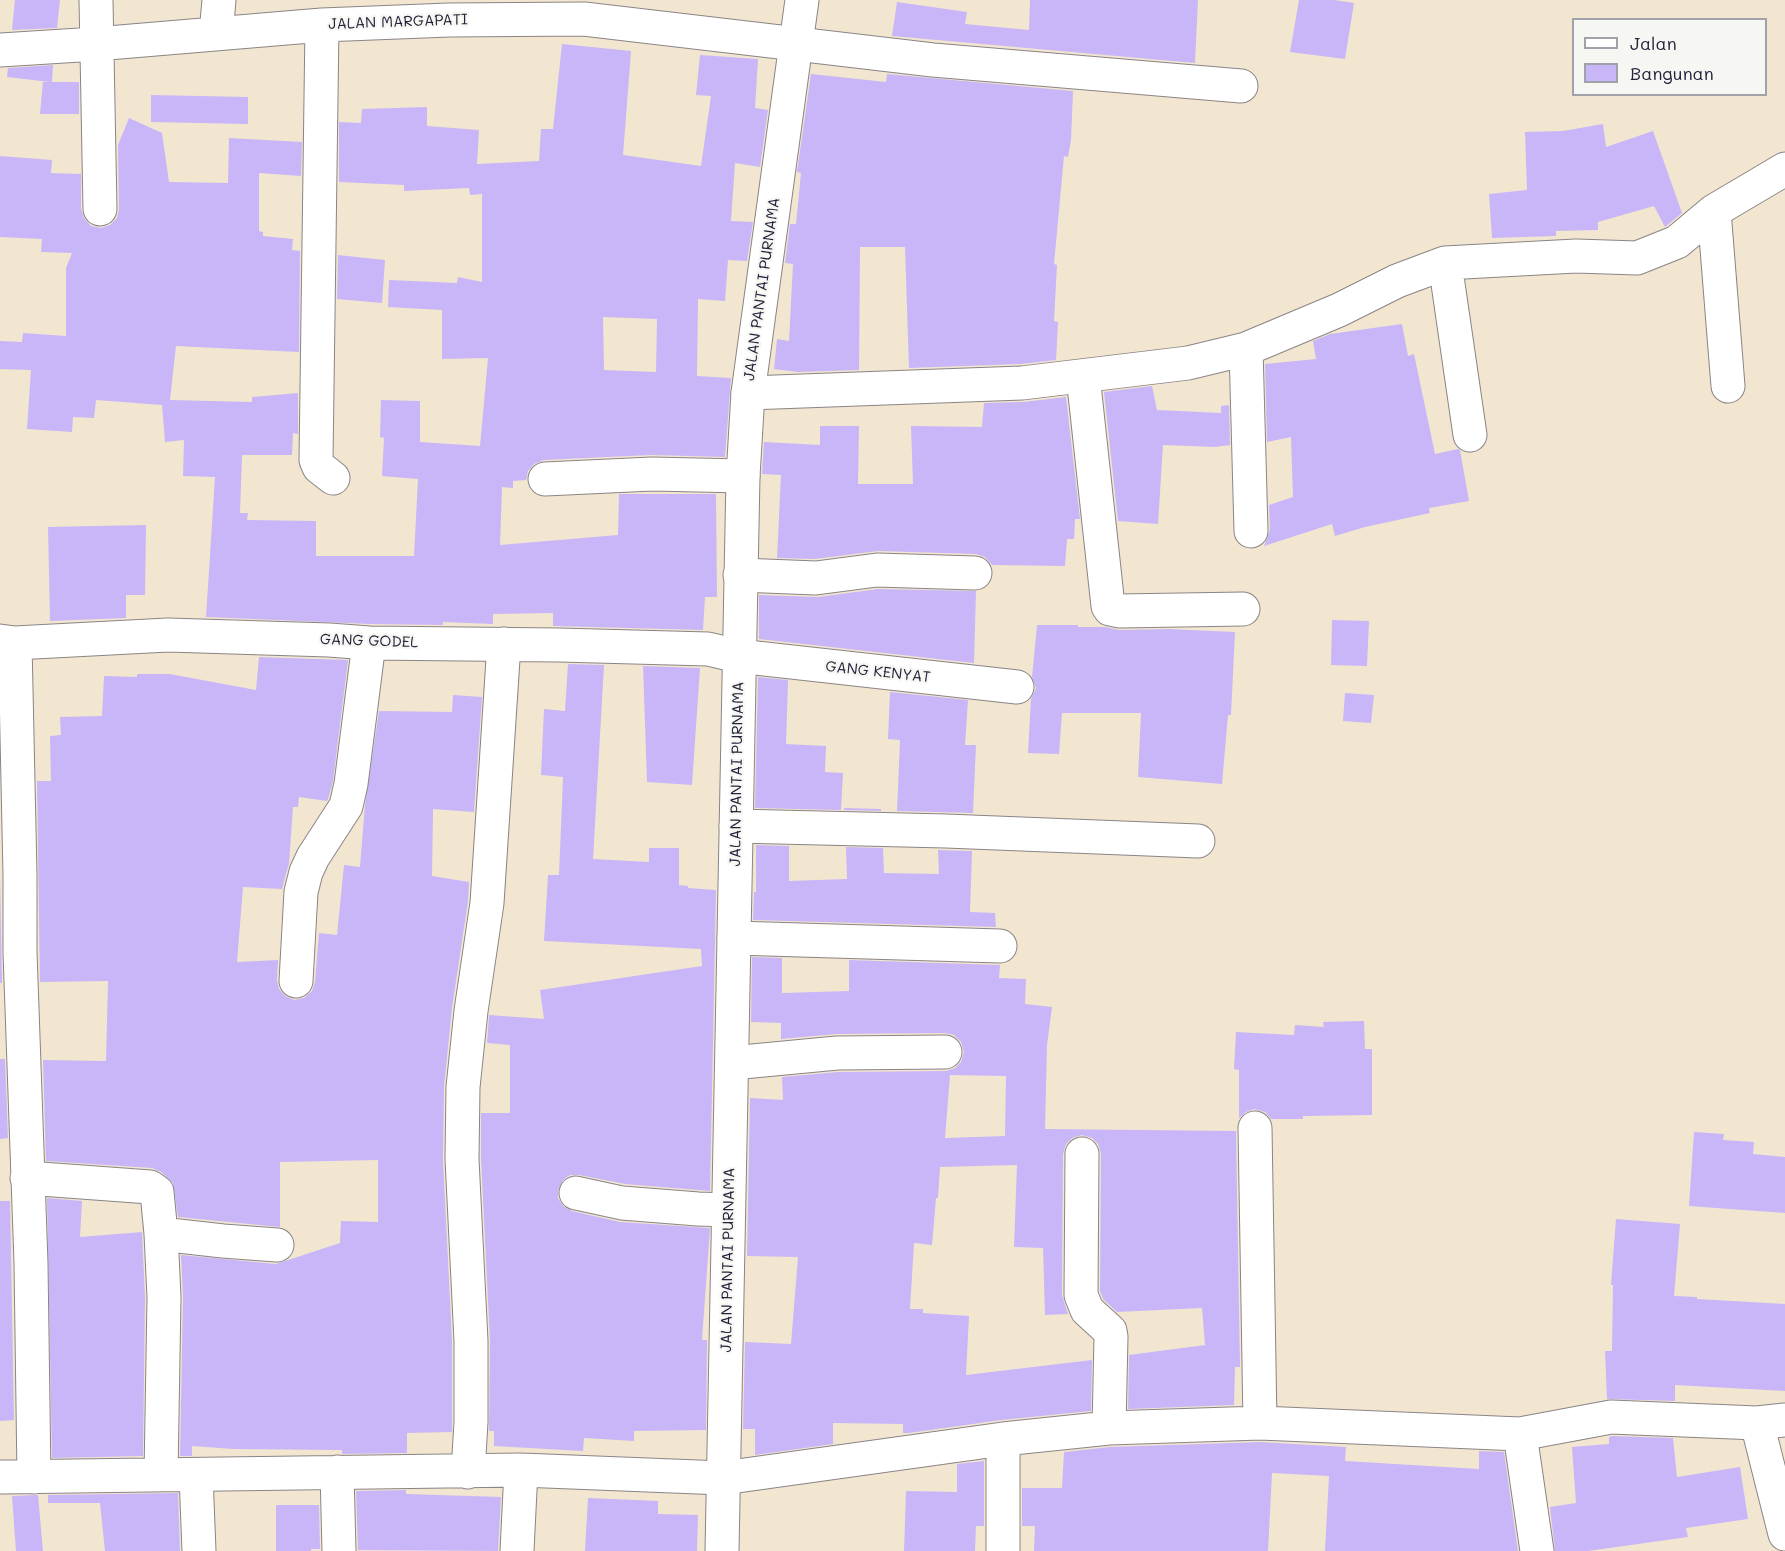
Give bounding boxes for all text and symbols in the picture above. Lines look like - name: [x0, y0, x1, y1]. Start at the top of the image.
- street label: JALAN MARGAPATI: [328, 11, 468, 33]
- legend: [1572, 18, 1767, 96]
- text: Jalan: [1630, 31, 1677, 55]
- text: Bangunan: [1630, 61, 1714, 85]
- street label: JALAN PANTAI PURNAMA: [740, 196, 784, 382]
- street label: GANG GODEL: [320, 630, 418, 652]
- street label: GANG KENYAT: [824, 658, 932, 686]
- street label: JALAN PANTAI PURNAMA: [726, 681, 748, 867]
- street label: JALAN PANTAI PURNAMA: [717, 1167, 739, 1353]

